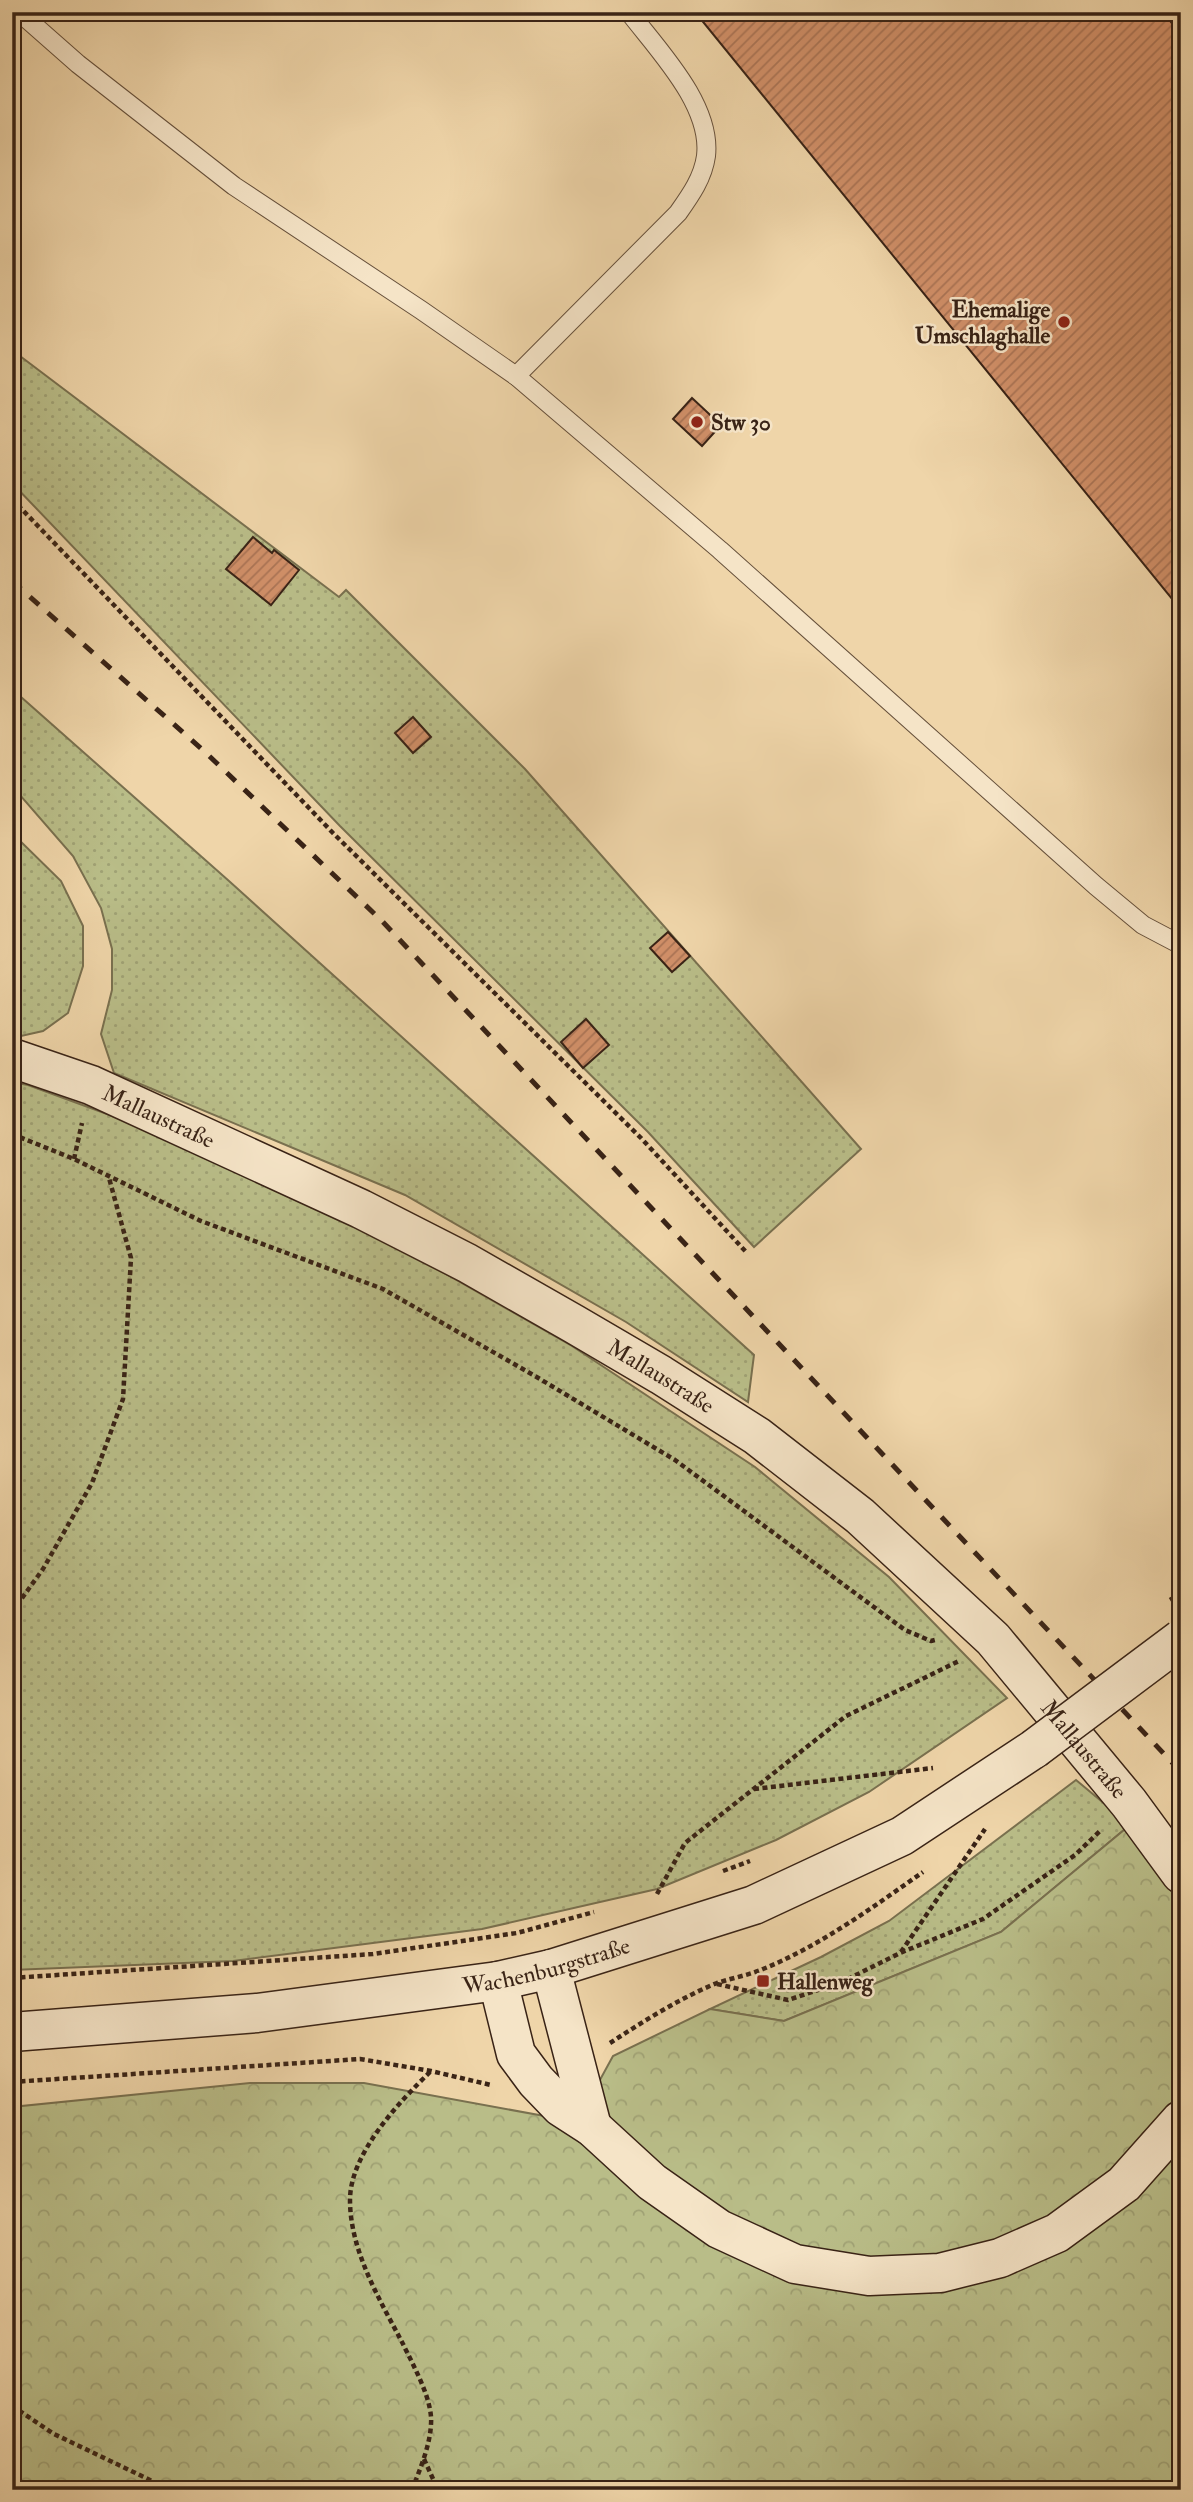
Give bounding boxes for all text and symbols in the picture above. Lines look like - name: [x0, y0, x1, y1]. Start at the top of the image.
- place label: Ehemalige Umschlaghalle: [915, 295, 1050, 351]
- marker: Ehemalige Umschlaghalle: [1056, 314, 1072, 330]
- place label: Stw 30: [711, 408, 771, 437]
- marker: Stw 30: [689, 414, 705, 430]
- street label: Mallaustraße: [98, 1078, 220, 1155]
- street label: Mallaustraße: [602, 1332, 720, 1420]
- street label: Mallaustraße: [1035, 1694, 1134, 1805]
- street label: Wachenburgstraße: [460, 1930, 634, 2000]
- place label: Hallenweg: [777, 1967, 875, 1997]
- marker: Hallenweg: [755, 1973, 771, 1989]

